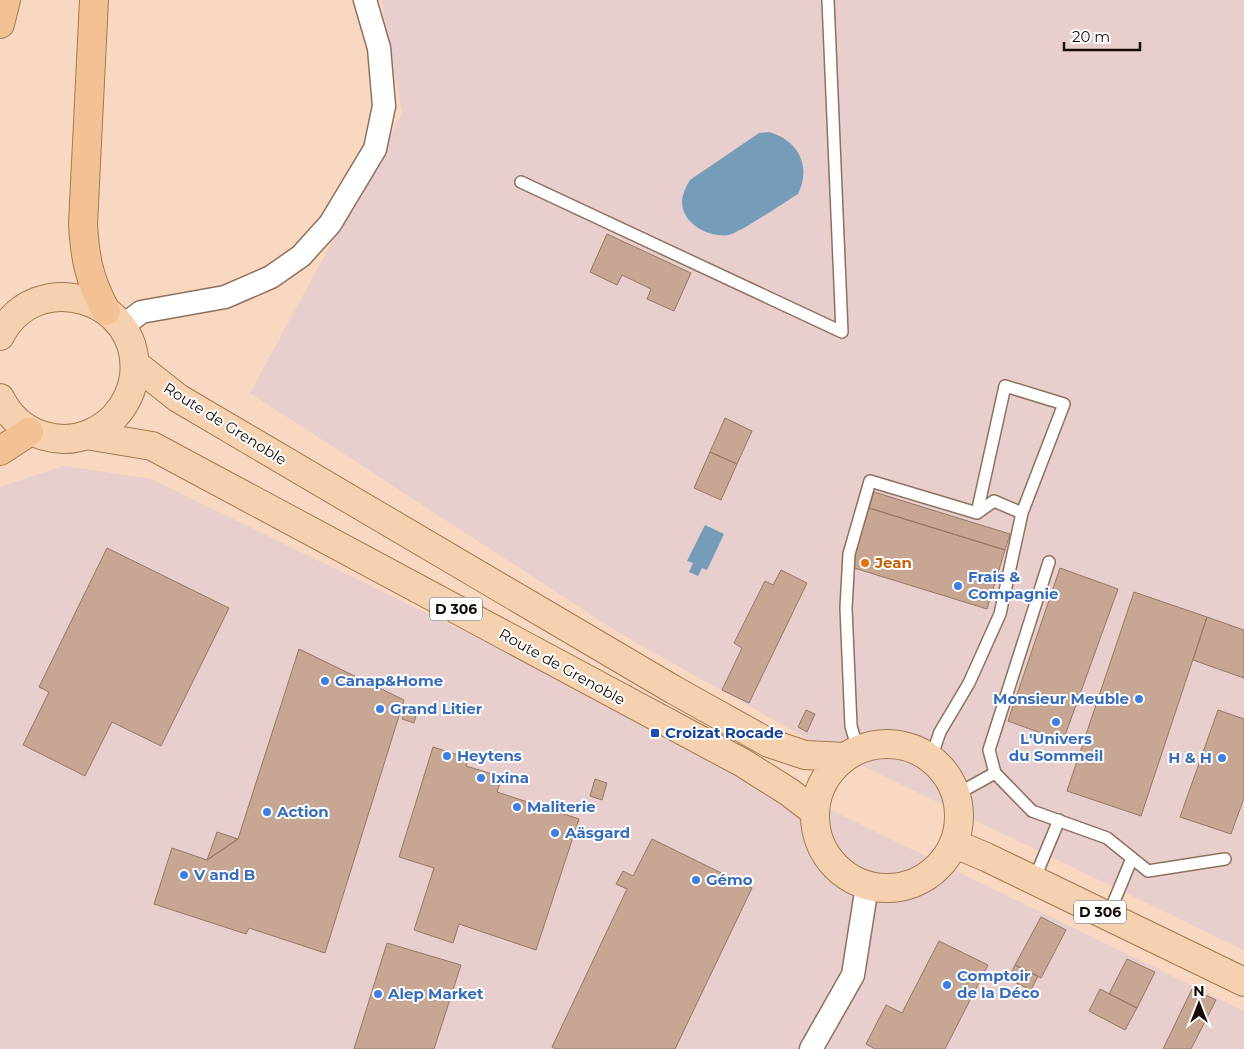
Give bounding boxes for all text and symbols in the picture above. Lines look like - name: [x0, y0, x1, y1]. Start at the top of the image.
- scale bar: [1064, 20, 1140, 52]
- text: 20 m: [1072, 27, 1110, 46]
- street label: Route de Grenoble: [160, 378, 290, 469]
- place label: Jean: [874, 553, 912, 572]
- marker: Jean: [859, 557, 871, 569]
- place label: Frais & Compagnie: [968, 567, 1059, 603]
- marker: Frais & Compagnie: [952, 580, 964, 592]
- road number: D 306: [430, 598, 482, 620]
- street label: Route de Grenoble: [496, 624, 629, 709]
- place label: Canap&Home: [335, 671, 443, 690]
- marker: Canap&Home: [319, 675, 331, 687]
- place label: Monsieur Meuble: [993, 689, 1129, 708]
- marker: Monsieur Meuble: [1133, 693, 1145, 705]
- place label: Grand Litier: [390, 699, 483, 718]
- marker: Grand Litier: [374, 703, 386, 715]
- marker: L'Univers du Sommeil: [1050, 716, 1062, 728]
- place label: Croizat Rocade: [665, 723, 784, 742]
- marker: Croizat Rocade: [649, 727, 661, 739]
- place label: L'Univers du Sommeil: [1009, 729, 1103, 765]
- place label: Heytens: [457, 746, 522, 765]
- place label: H & H: [1168, 748, 1212, 767]
- marker: Heytens: [441, 750, 453, 762]
- marker: H & H: [1216, 752, 1228, 764]
- place label: Ixina: [491, 768, 529, 787]
- marker: Ixina: [475, 772, 487, 784]
- place label: Maliterie: [527, 797, 596, 816]
- marker: Maliterie: [511, 801, 523, 813]
- place label: Action: [276, 802, 329, 821]
- marker: Action: [261, 806, 273, 818]
- place label: Aäsgard: [564, 823, 630, 842]
- marker: Aäsgard: [549, 827, 561, 839]
- place label: V and B: [193, 865, 255, 884]
- marker: V and B: [178, 869, 190, 881]
- place label: Gémo: [706, 870, 753, 889]
- marker: Gémo: [690, 874, 702, 886]
- road number: D 306: [1074, 900, 1126, 924]
- place label: Comptoir de la Déco: [957, 966, 1040, 1002]
- marker: Comptoir de la Déco: [941, 979, 953, 991]
- north arrow: [1174, 979, 1224, 1029]
- text: N: [1193, 982, 1205, 1000]
- place label: Alep Market: [387, 984, 484, 1003]
- marker: Alep Market: [372, 988, 384, 1000]

